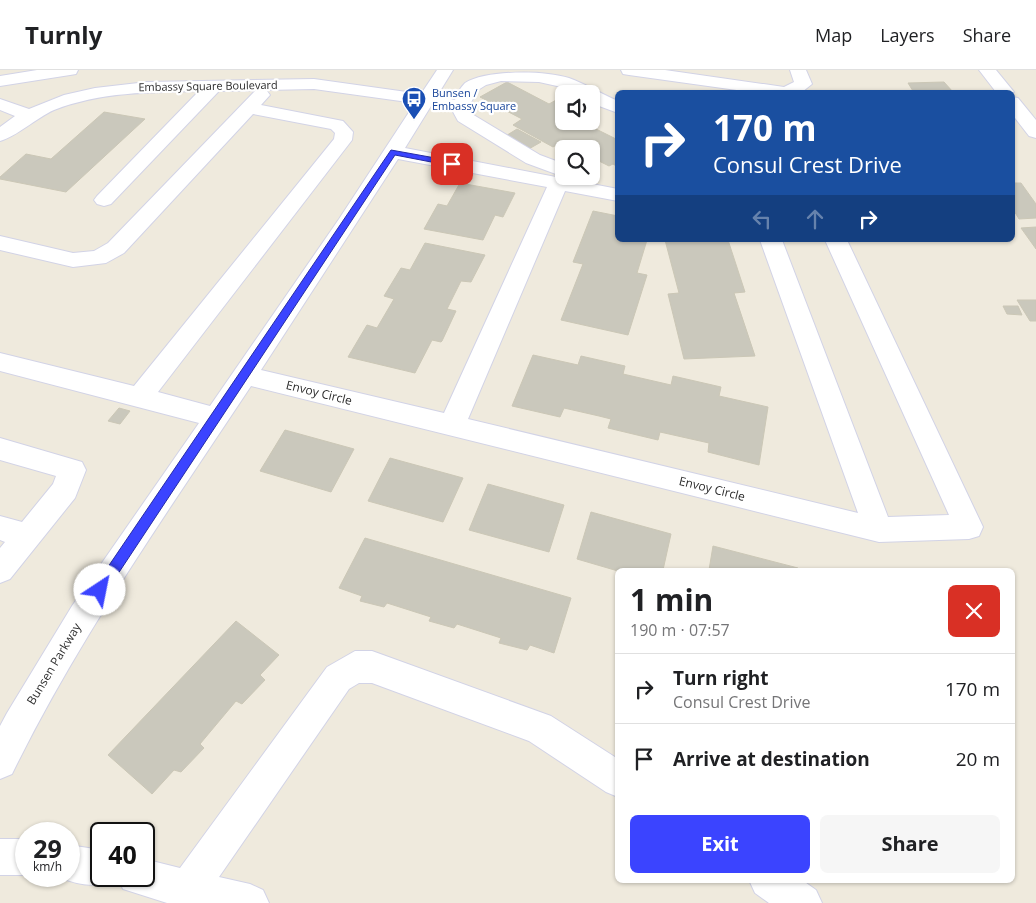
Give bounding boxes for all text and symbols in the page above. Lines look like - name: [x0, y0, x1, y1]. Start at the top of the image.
- text: Turnly: [25, 18, 102, 51]
- text: Map: [815, 23, 852, 47]
- text: Layers: [880, 23, 935, 47]
- text: Share: [963, 23, 1011, 47]
- street label: Embassy Square Boulevard: [138, 77, 278, 94]
- place label: Bunsen / Embassy Square: [432, 85, 516, 113]
- map controls: [555, 85, 600, 185]
- button: sound: [555, 85, 600, 130]
- bus stop icon: Bunsen / Embassy Square: [401, 86, 427, 120]
- text: 170 m: [713, 104, 817, 151]
- icon: right: [630, 110, 695, 175]
- button: search: [555, 140, 600, 185]
- pin: [431, 143, 473, 185]
- text: Consul Crest Drive: [713, 149, 902, 179]
- icon: arrive: [438, 150, 466, 178]
- icon: left: [748, 205, 776, 233]
- icon: ahead: [801, 205, 829, 233]
- icon: right: [854, 205, 882, 233]
- street label: Envoy Circle: [284, 376, 354, 409]
- street label: Envoy Circle: [677, 472, 747, 505]
- position arrow: [73, 563, 125, 615]
- text: 1 min: [630, 579, 713, 620]
- button: close: [948, 585, 1000, 637]
- street label: Bunsen Parkway: [22, 619, 85, 708]
- text: 190 m · 07:57: [630, 619, 730, 641]
- text: Turn right: [673, 665, 768, 691]
- icon: right: [630, 675, 658, 703]
- text: 170 m: [945, 676, 1000, 702]
- text: Consul Crest Drive: [673, 691, 810, 713]
- icon: arrive: [630, 745, 658, 773]
- text: Arrive at destination: [673, 746, 870, 772]
- text: 20 m: [956, 746, 1000, 772]
- button: Exit: [630, 815, 810, 873]
- button: Share: [820, 815, 1000, 873]
- speed limit sign: 40: [90, 822, 155, 887]
- text: 29: [33, 831, 62, 865]
- text: km/h: [33, 858, 62, 875]

